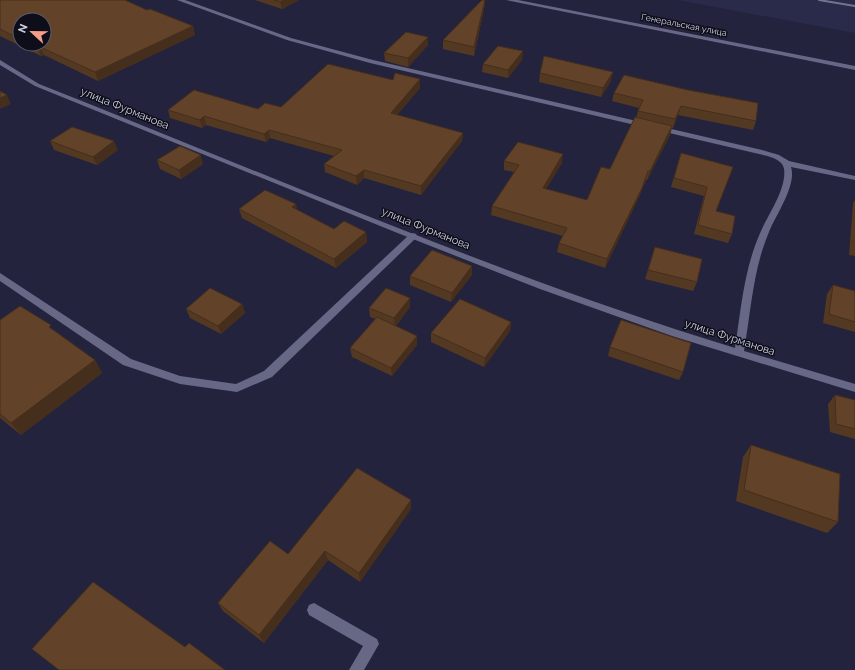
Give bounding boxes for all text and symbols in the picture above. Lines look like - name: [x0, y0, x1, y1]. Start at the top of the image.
- north arrow: [12, 12, 52, 52]
- street label: Генеральская улица: [640, 12, 728, 38]
- text: N: [16, 22, 31, 35]
- street label: улица Фурманова: [79, 85, 171, 132]
- street label: улица Фурманова: [380, 205, 472, 252]
- street label: улица Фурманова: [683, 317, 777, 358]

